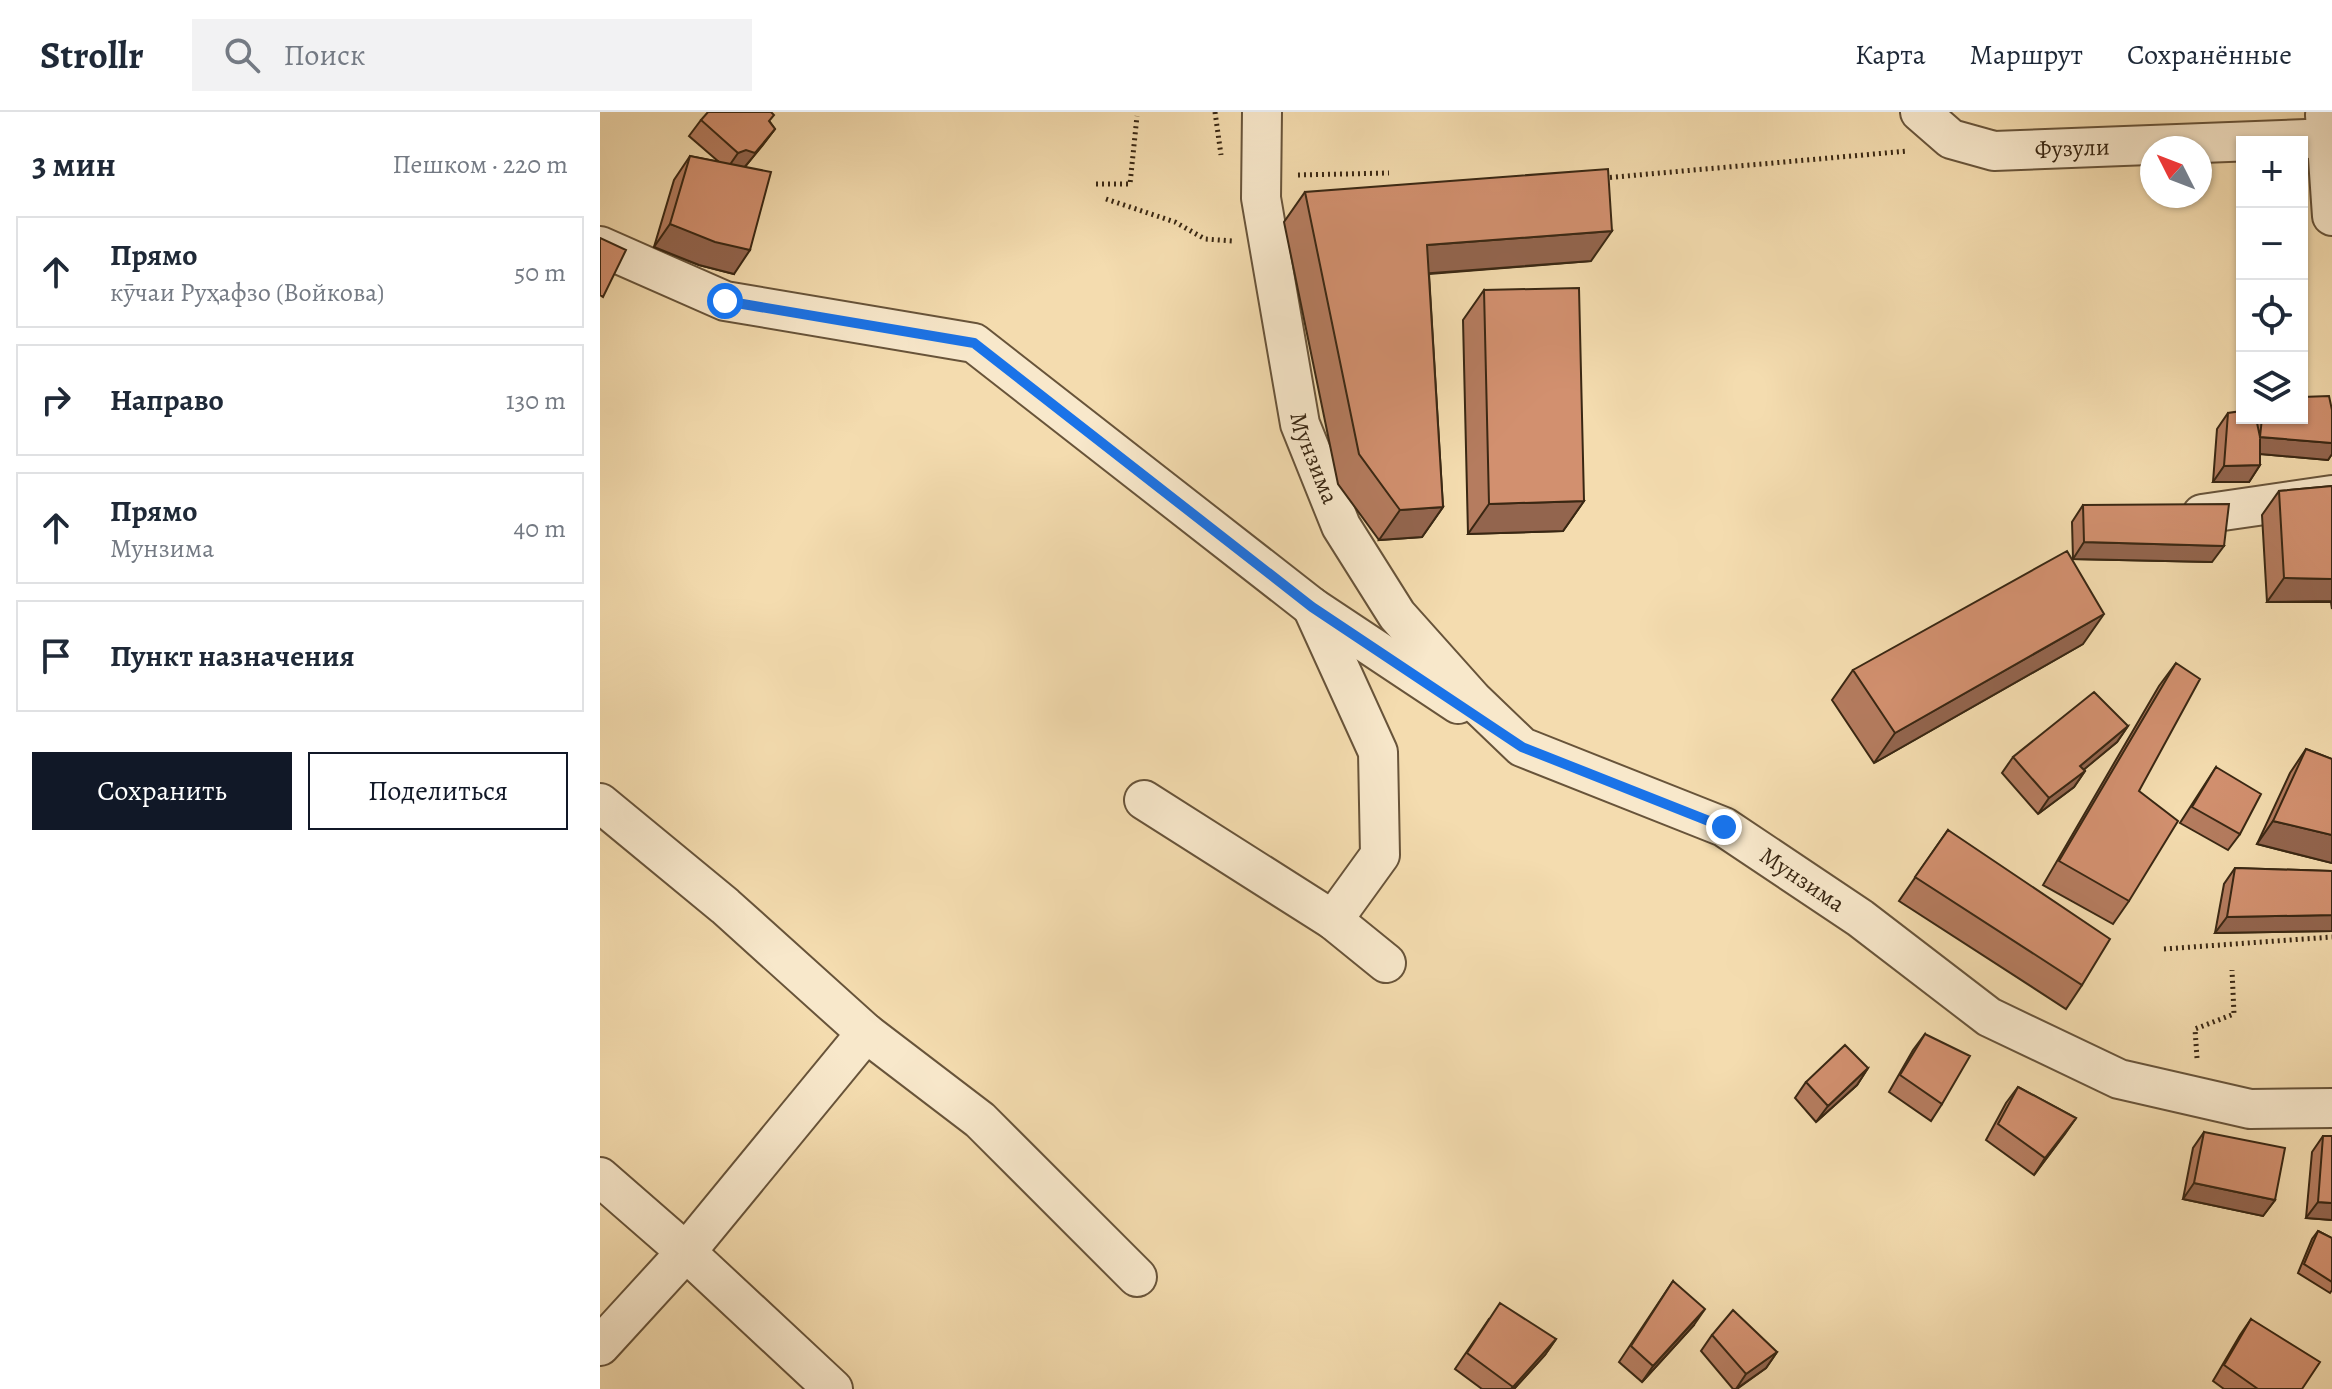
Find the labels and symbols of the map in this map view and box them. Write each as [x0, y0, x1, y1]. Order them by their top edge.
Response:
street label: Фузули [2034, 131, 2110, 165]
north arrow [2140, 136, 2212, 208]
route start [707, 283, 743, 319]
street label: Мунзима [1282, 410, 1346, 509]
route end [1706, 809, 1742, 845]
street label: Мунзима [1754, 839, 1851, 920]

